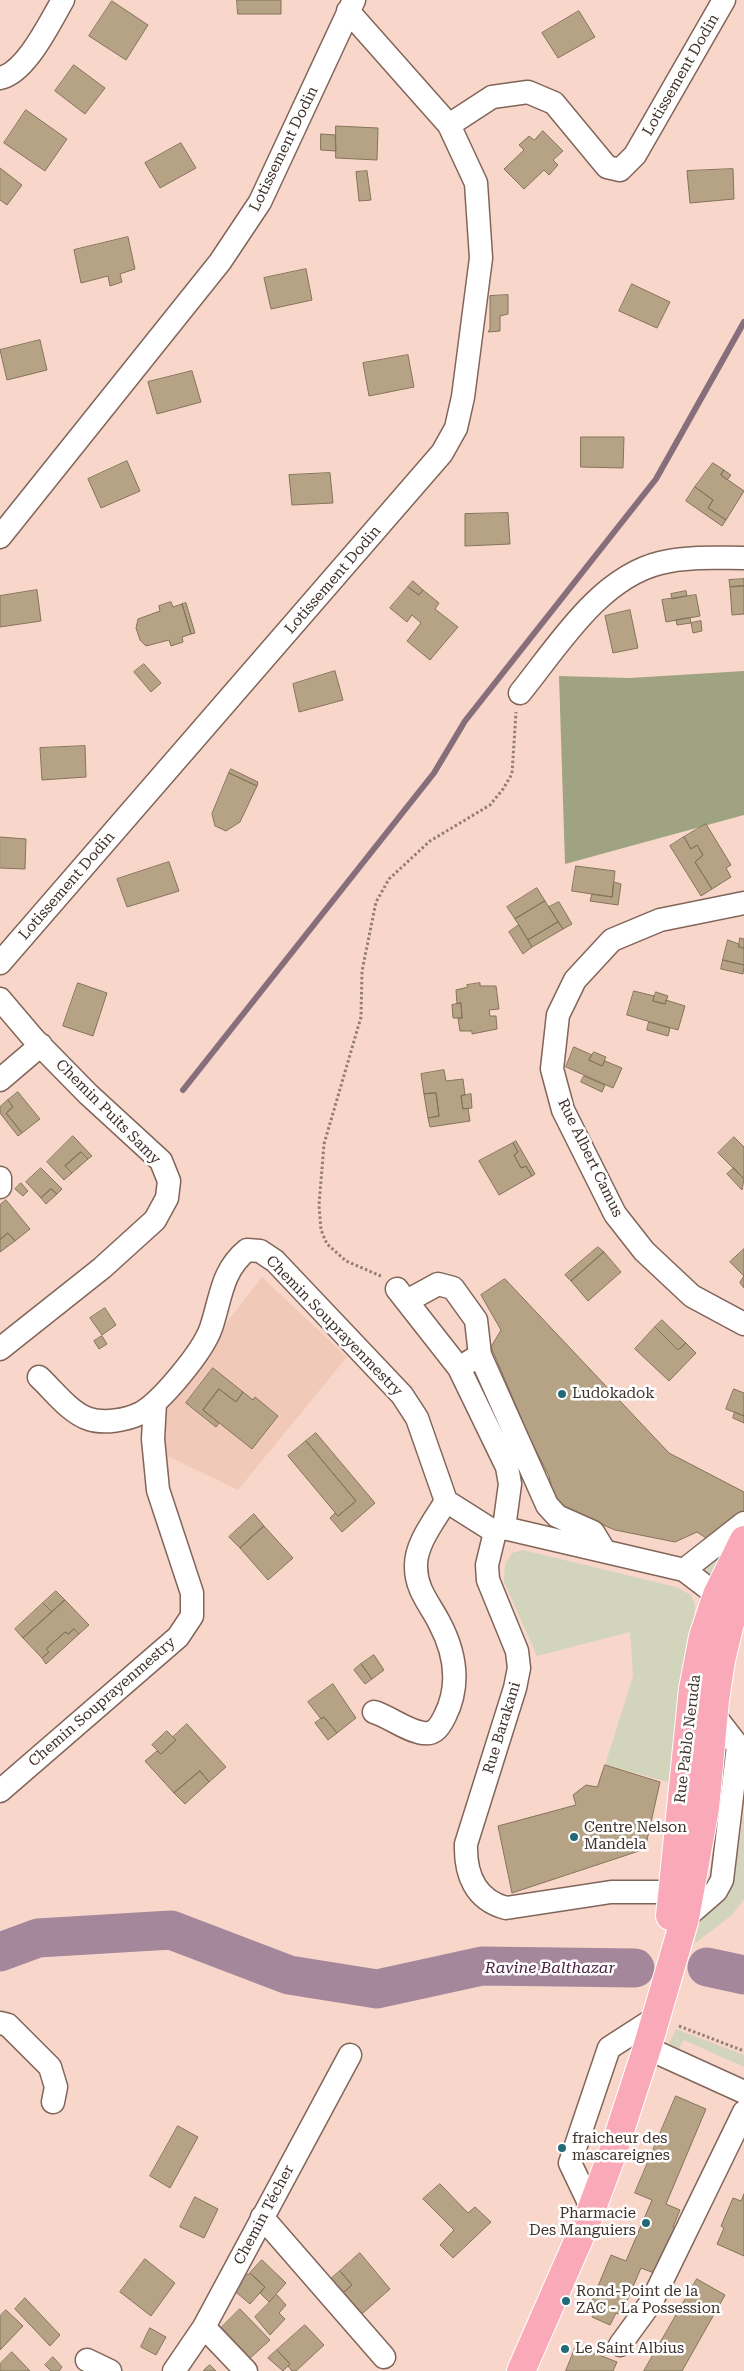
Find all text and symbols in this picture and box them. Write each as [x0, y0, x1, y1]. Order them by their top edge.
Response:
street label: Lotissement Dodin [639, 11, 723, 139]
street label: Lotissement Dodin [246, 83, 322, 215]
street label: Lotissement Dodin [281, 522, 385, 638]
street label: Lotissement Dodin [15, 828, 119, 944]
street label: Chemin Puits Samy [52, 1056, 164, 1168]
street label: Rue Albert Camus [554, 1096, 626, 1220]
street label: Chemin Souprayenmestry [262, 1252, 406, 1400]
place label: Ludokadok [572, 1385, 655, 1403]
marker: Ludokadok [556, 1388, 568, 1400]
street label: Chemin Souprayenmestry [25, 1633, 179, 1771]
street label: Rue Pablo Neruda [671, 1674, 705, 1804]
street label: Rue Barakani [479, 1680, 525, 1776]
place label: Centre Nelson Mandela [584, 1819, 687, 1854]
marker: Centre Nelson Mandela [568, 1831, 580, 1843]
water label: Ravine Balthazar [485, 1958, 615, 1978]
place label: fraicheur des mascareignes [572, 2130, 670, 2165]
marker: fraicheur des mascareignes [556, 2142, 568, 2154]
street label: Chemin Técher [230, 2162, 298, 2268]
place label: Pharmacie Des Manguiers [529, 2205, 636, 2240]
marker: Pharmacie Des Manguiers [640, 2217, 652, 2229]
place label: Rond-Point de la ZAC - La Possession [576, 2283, 721, 2318]
marker: Rond-Point de la ZAC - La Possession [560, 2295, 572, 2307]
place label: Le Saint Albius [575, 2340, 684, 2358]
marker: Le Saint Albius [559, 2343, 571, 2355]

